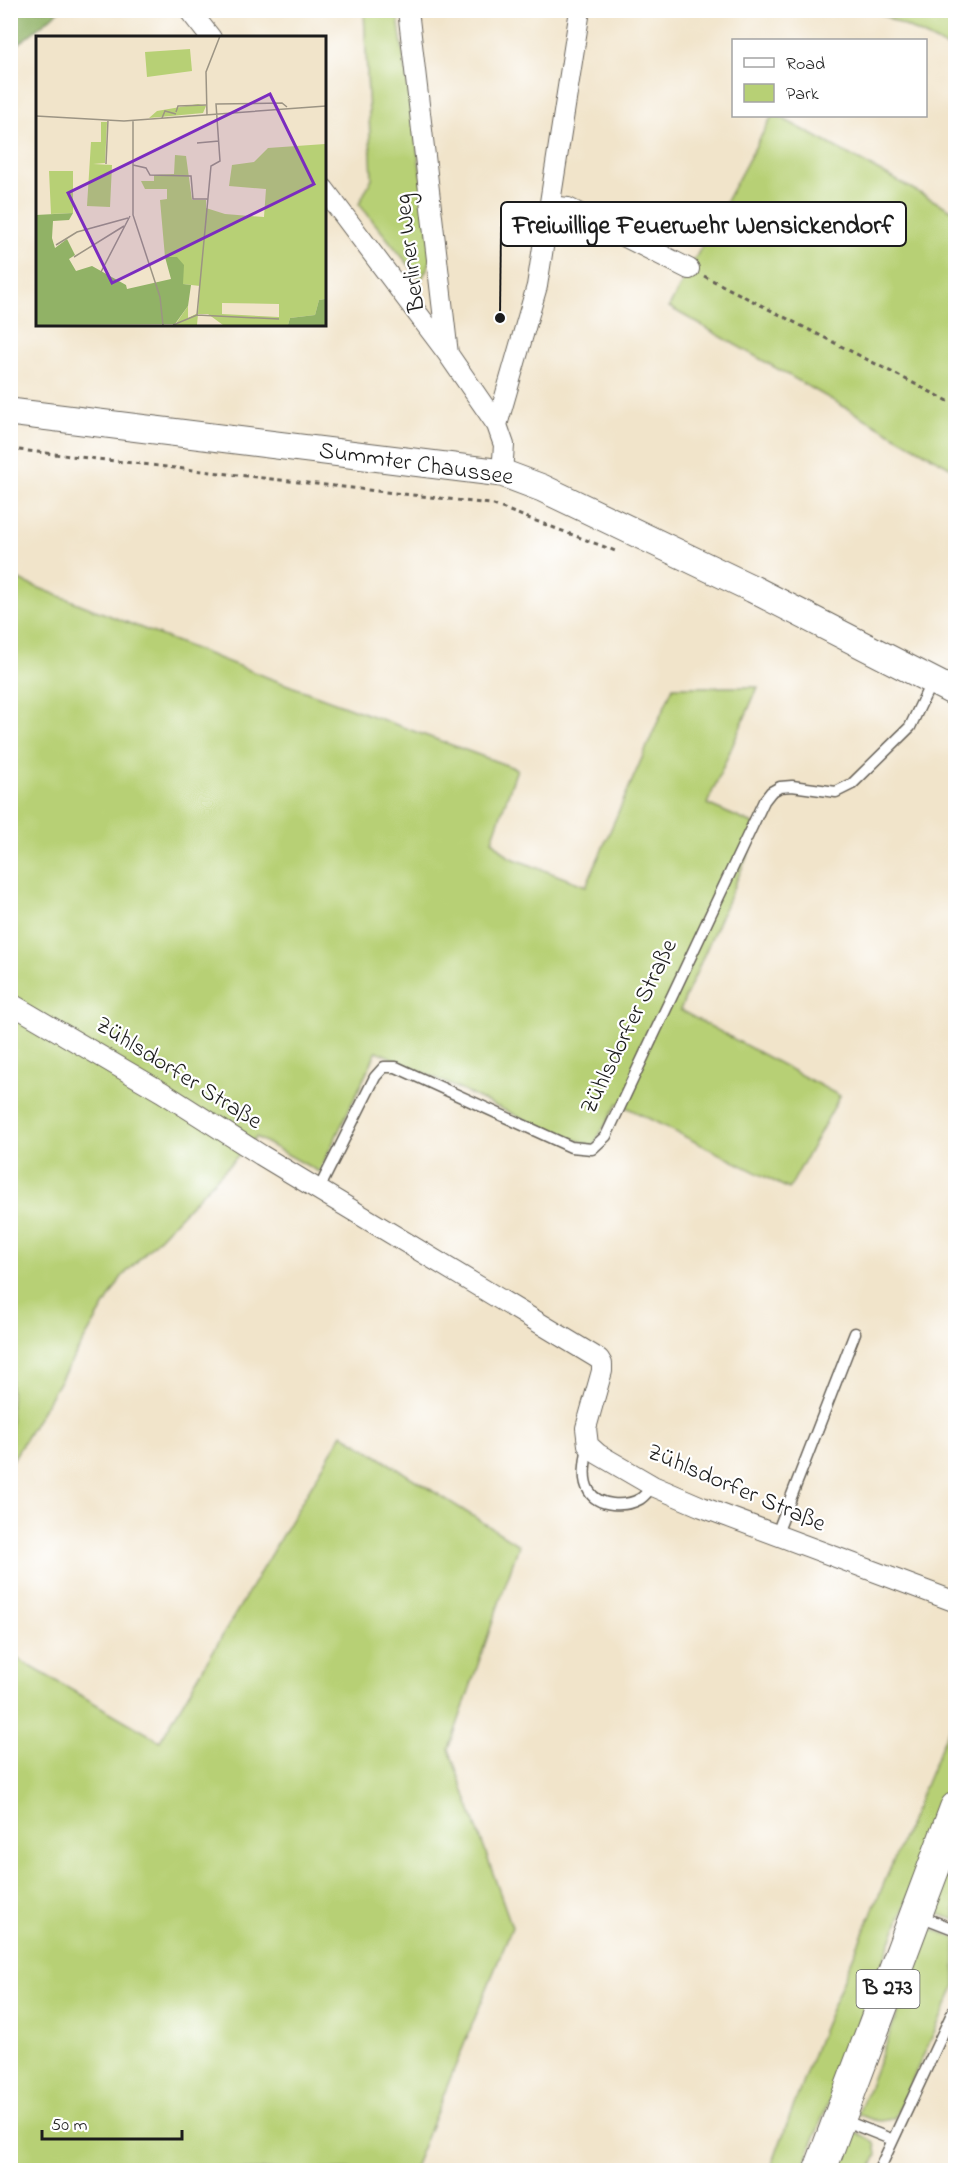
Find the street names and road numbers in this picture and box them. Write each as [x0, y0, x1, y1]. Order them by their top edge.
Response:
street label: Berliner Weg [386, 192, 436, 315]
street label: Summter Chaussee [317, 434, 516, 496]
street label: Zühlsdorfer Straße [572, 933, 688, 1120]
street label: Zühlsdorfer Straße [88, 1009, 268, 1140]
street label: Zühlsdorfer Straße [641, 1436, 831, 1542]
road number: B 273 [856, 1970, 920, 2008]

